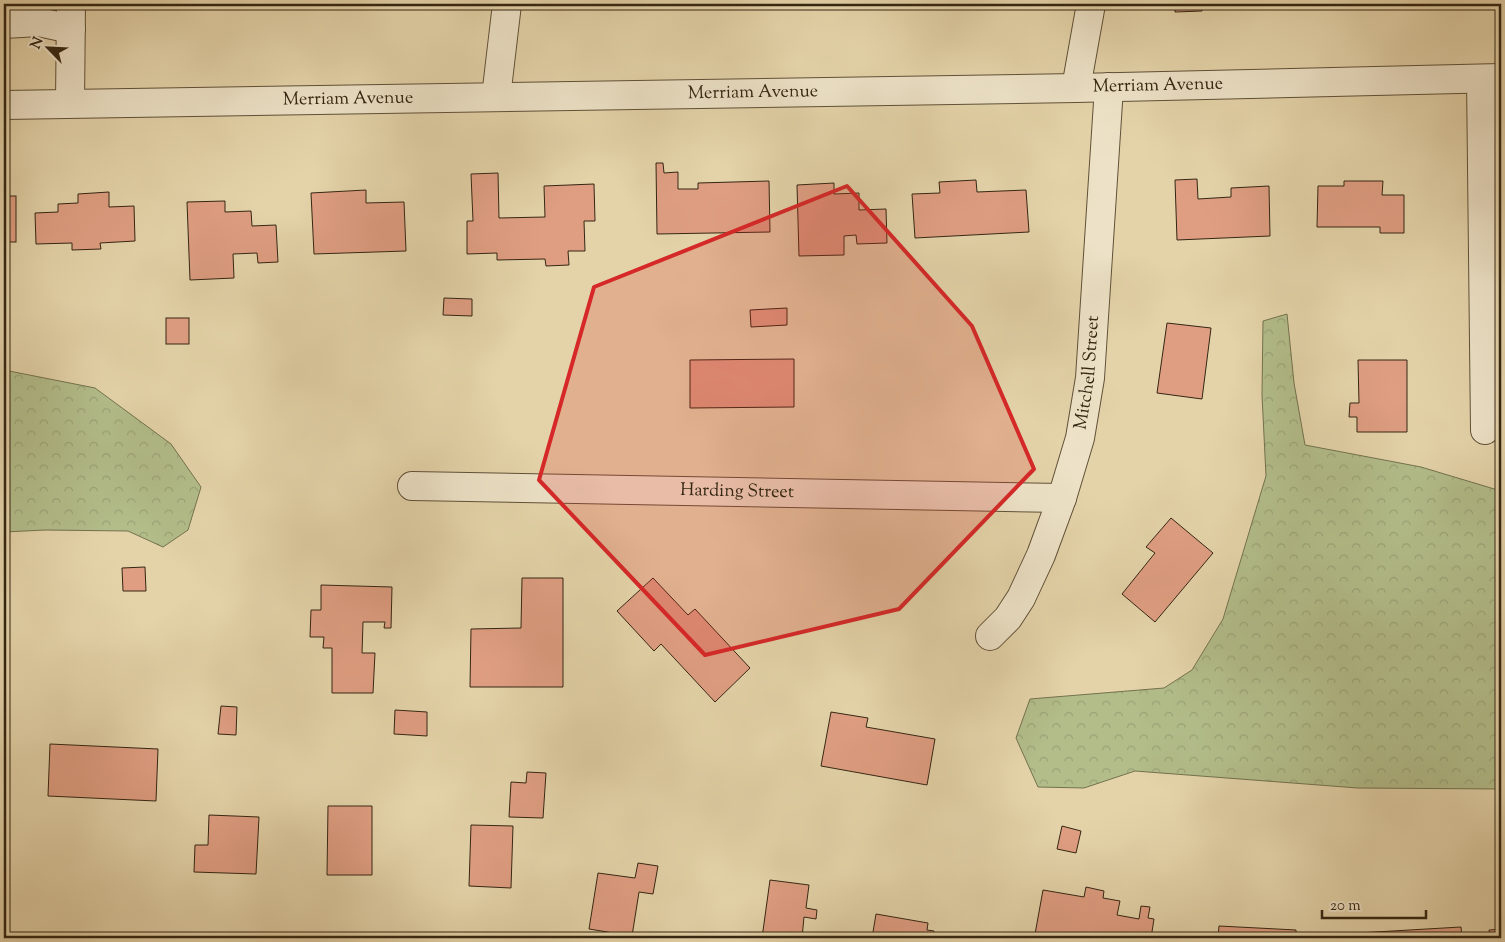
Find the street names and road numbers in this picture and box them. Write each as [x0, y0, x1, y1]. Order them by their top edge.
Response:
street label: Merriam Avenue [1092, 72, 1223, 101]
street label: Merriam Avenue [687, 79, 818, 107]
street label: Merriam Avenue [282, 86, 413, 114]
street label: Mitchell Street [1069, 315, 1107, 432]
street label: Harding Street [680, 478, 794, 506]

